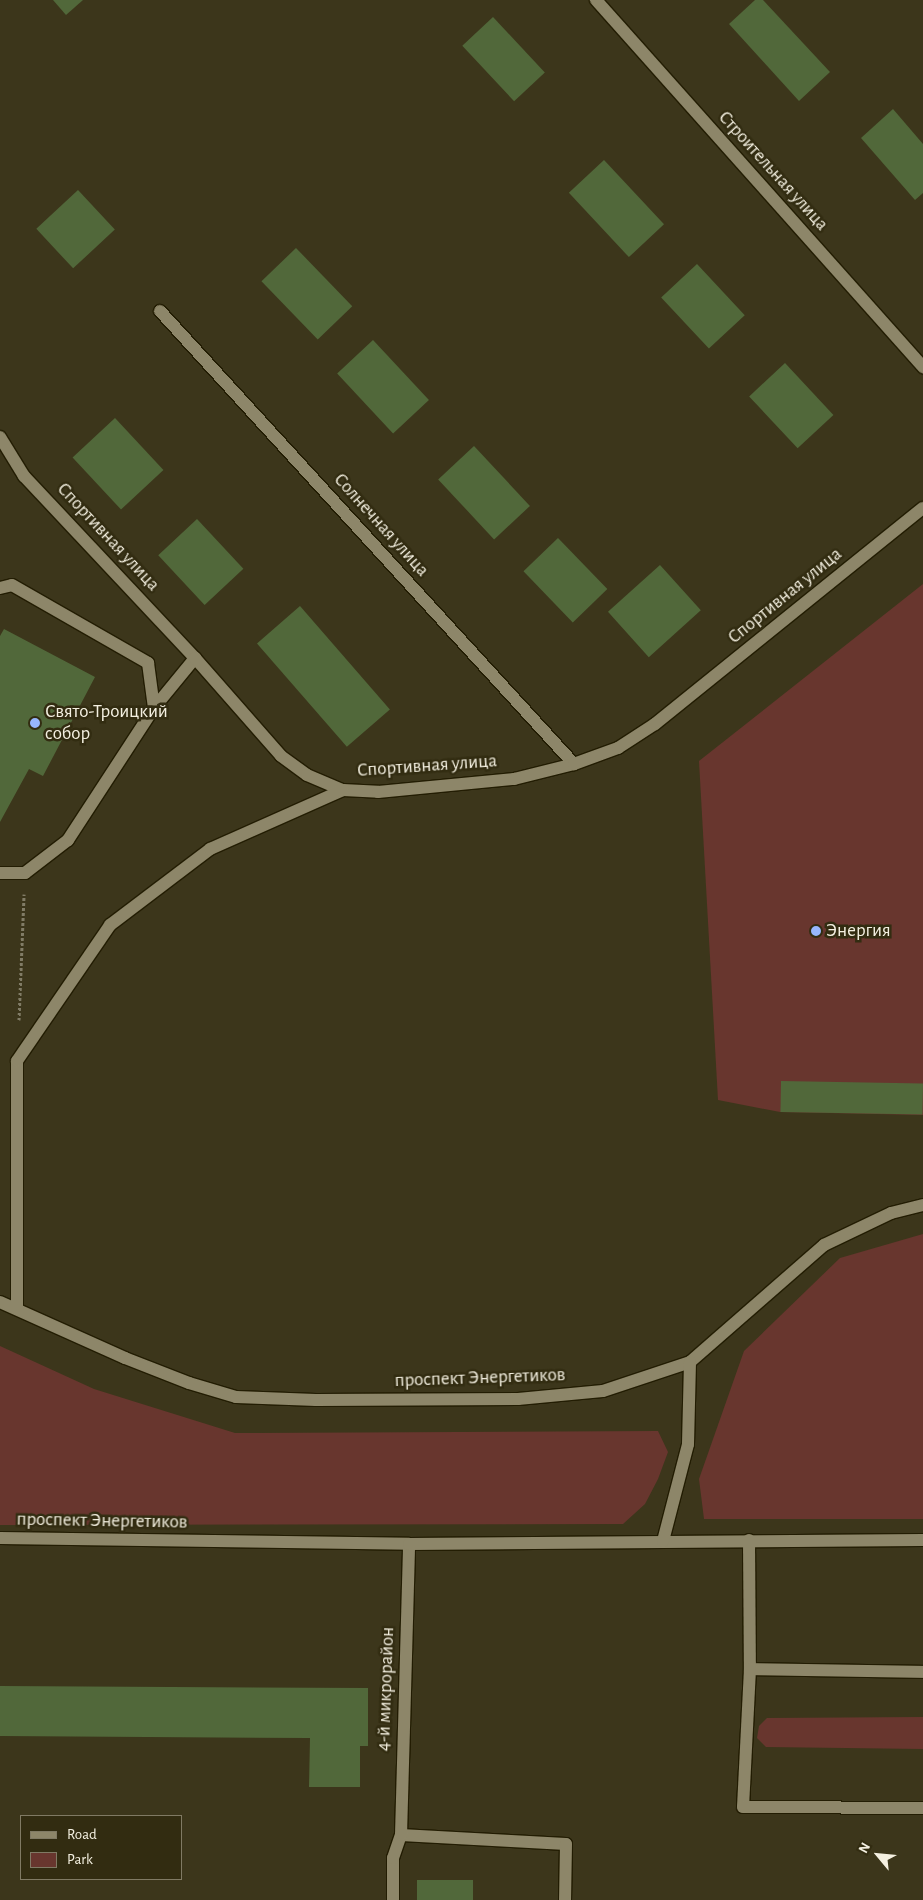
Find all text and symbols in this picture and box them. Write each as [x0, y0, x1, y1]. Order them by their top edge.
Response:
street label: Строительная улица [713, 106, 833, 236]
street label: Солнечная улица [329, 469, 433, 581]
street label: Спортивная улица [52, 478, 164, 596]
street label: Спортивная улица [723, 543, 847, 649]
place label: Свято-Троицкий собор [45, 701, 168, 745]
marker: Свято-Троицкий собор [29, 717, 41, 729]
street label: Спортивная улица [356, 750, 498, 782]
place label: Энергия [826, 920, 891, 942]
marker: Энергия [810, 925, 822, 937]
street label: проспект Энергетиков [394, 1364, 566, 1392]
street label: проспект Энергетиков [16, 1508, 188, 1534]
street label: 4-й микрорайон [372, 1626, 400, 1752]
legend [20, 1815, 182, 1880]
text: Road [67, 1827, 97, 1842]
north arrow [853, 1830, 903, 1880]
text: N [856, 1840, 873, 1856]
text: Park [67, 1852, 93, 1867]

